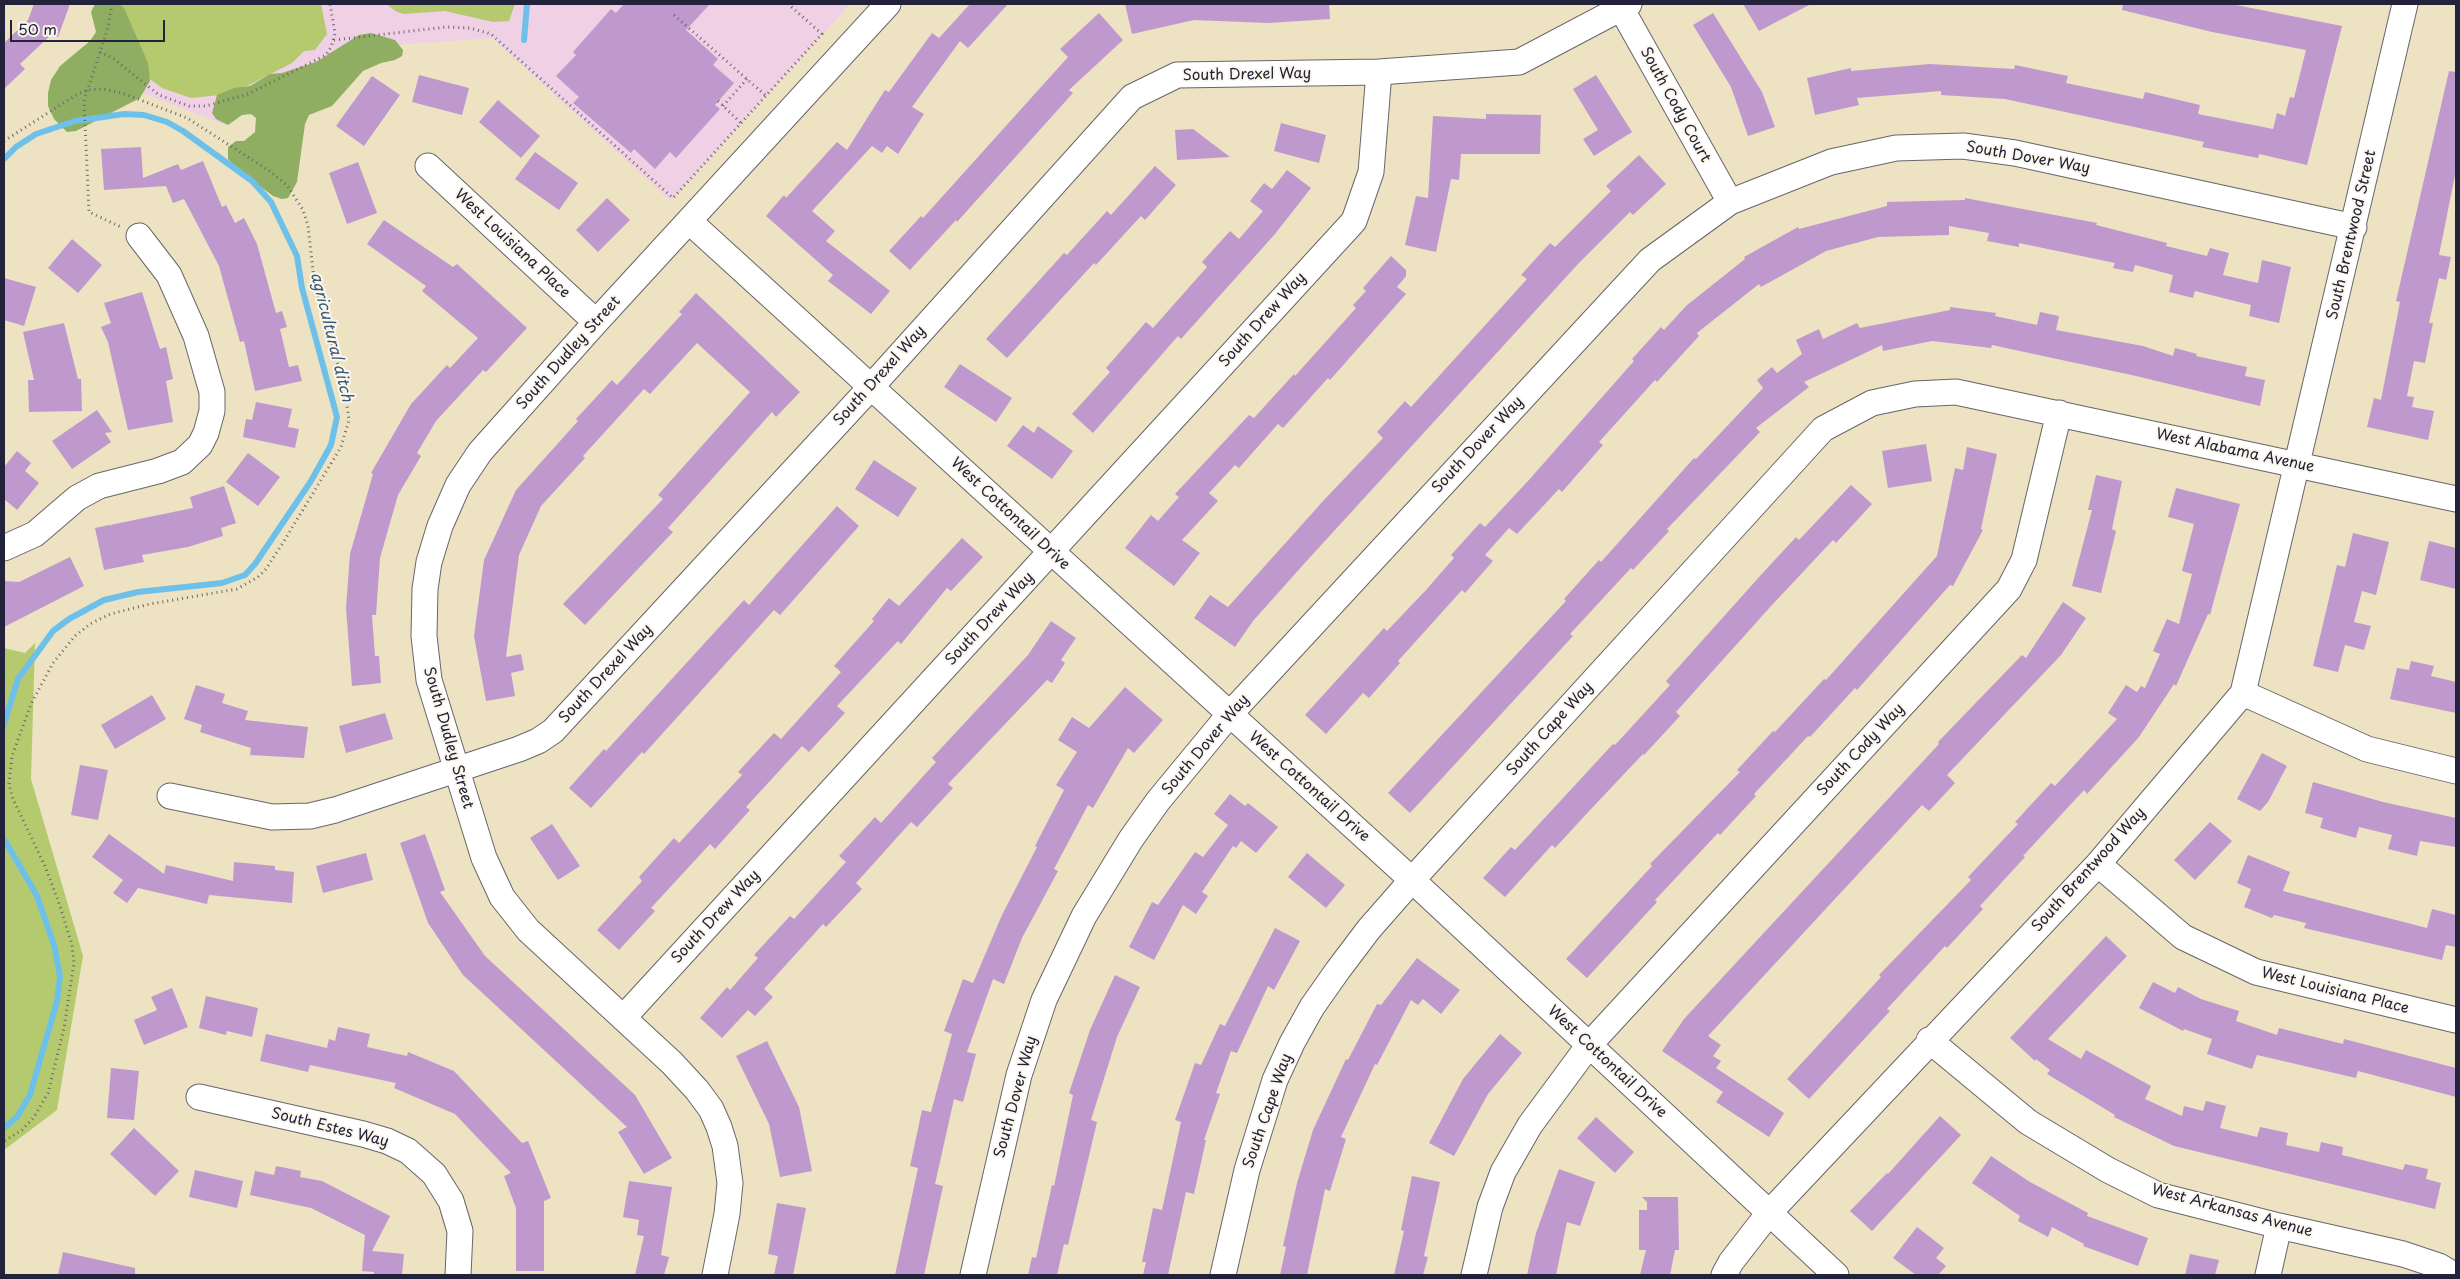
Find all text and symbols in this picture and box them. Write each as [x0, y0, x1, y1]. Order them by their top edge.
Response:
scale bar [12, 10, 168, 42]
text: 50 m [18, 17, 57, 40]
street label: South Cody Court [1636, 44, 1714, 166]
street label: South Drexel Way [1183, 65, 1311, 85]
street label: South Dover Way [1965, 138, 2091, 178]
street label: South Brentwood Street [2324, 148, 2380, 322]
street label: West Louisiana Place [450, 186, 574, 302]
street label: South Drew Way [1216, 269, 1310, 371]
water label: agricultural ditch [306, 270, 356, 404]
street label: South Dudley Street [513, 293, 625, 413]
street label: South Drexel Way [830, 322, 930, 430]
street label: South Dover Way [1429, 393, 1527, 497]
street label: West Alabama Avenue [2154, 425, 2316, 477]
street label: West Cottontail Drive [947, 454, 1073, 574]
street label: South Drew Way [942, 569, 1038, 669]
street label: South Drexel Way [556, 621, 656, 727]
street label: South Dudley Street [419, 665, 477, 811]
street label: South Cape Way [1503, 678, 1597, 780]
street label: South Dover Way [1159, 691, 1253, 799]
street label: South Cody Way [1814, 700, 1908, 800]
street label: West Cottontail Drive [1245, 728, 1373, 846]
street label: South Brentwood Way [2028, 804, 2150, 936]
street label: South Drew Way [668, 867, 764, 967]
street label: West Louisiana Place [2259, 964, 2411, 1018]
street label: West Cottontail Drive [1544, 1002, 1670, 1122]
street label: South Dover Way [991, 1034, 1041, 1160]
street label: South Cape Way [1240, 1051, 1296, 1171]
street label: South Estes Way [269, 1105, 391, 1151]
street label: West Arkansas Avenue [2149, 1181, 2315, 1241]

